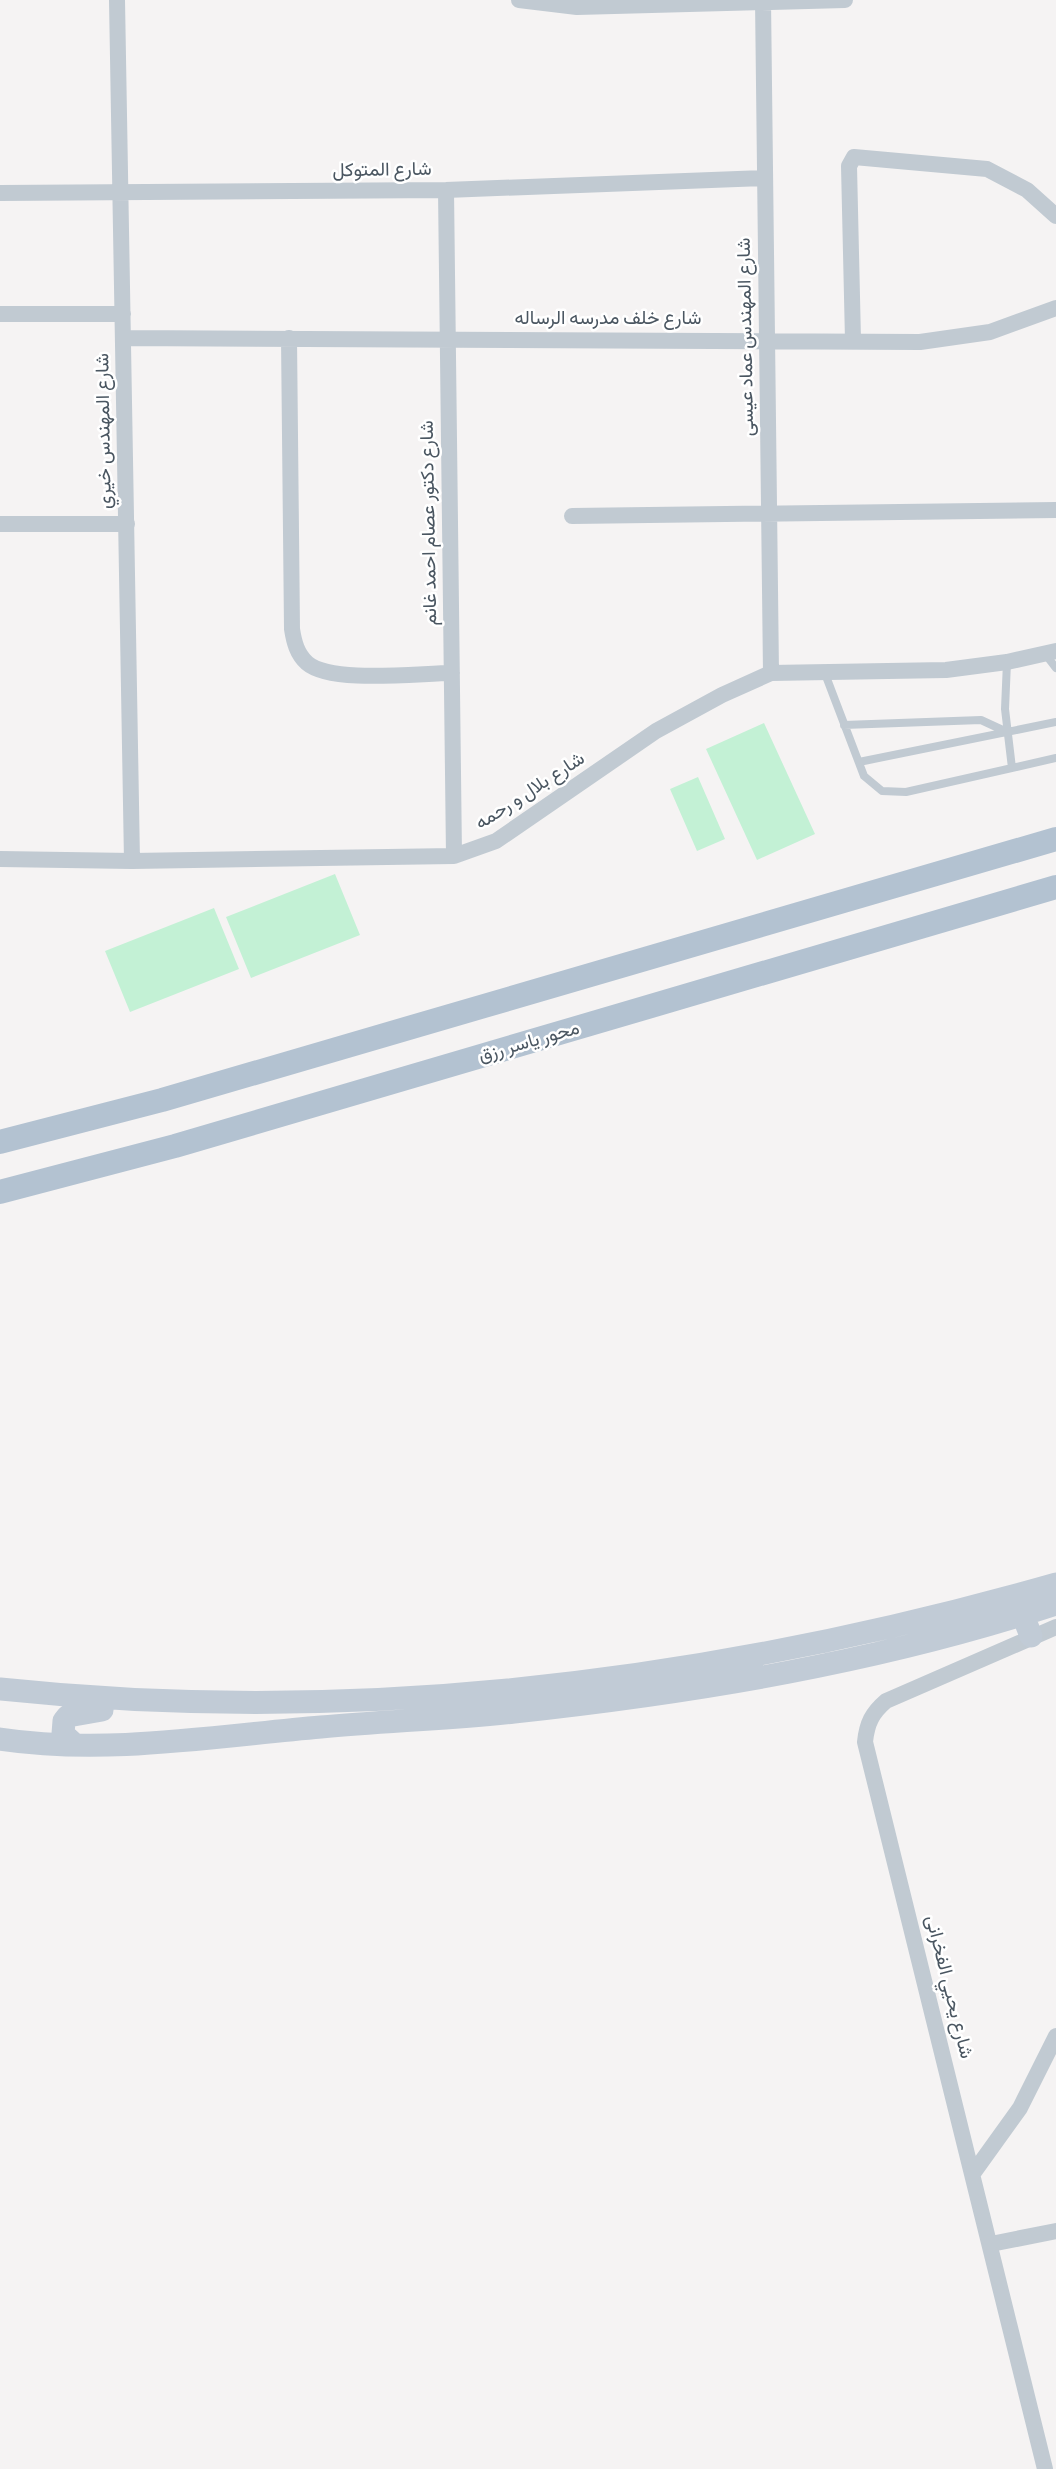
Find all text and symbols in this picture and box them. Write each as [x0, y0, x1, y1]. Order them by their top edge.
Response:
street label: شارع المتوكل [332, 156, 432, 184]
street label: شارع المهندس عماد عيسى [731, 237, 761, 437]
street label: شارع خلف مدرسه الرساله [514, 305, 702, 332]
street label: شارع المهندس خيري [89, 353, 120, 509]
street label: شارع دكتور عصام احمد غانم [414, 420, 444, 626]
street label: شارع بلال و رحمه [470, 745, 590, 837]
street label: محور ياسر رزق [475, 1015, 583, 1069]
street label: شارع يحيي الفخرانى [917, 1912, 980, 2062]

